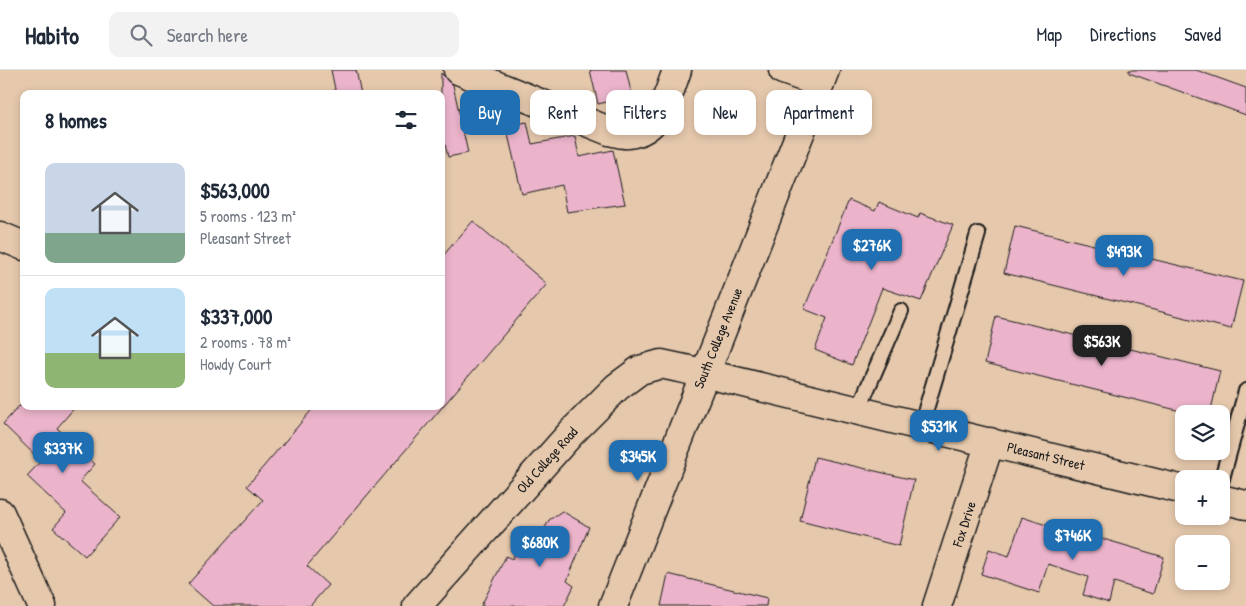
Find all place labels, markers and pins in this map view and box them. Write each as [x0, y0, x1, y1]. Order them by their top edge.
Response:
pin: $276K [837, 228, 907, 271]
pin: $493K [1089, 234, 1159, 277]
pin: $563K [1067, 324, 1137, 367]
pin: $531K [904, 410, 974, 452]
pin: $337K [28, 432, 98, 474]
pin: $345K [603, 440, 673, 482]
pin: $746K [1038, 518, 1108, 561]
pin: $680K [505, 526, 575, 568]

